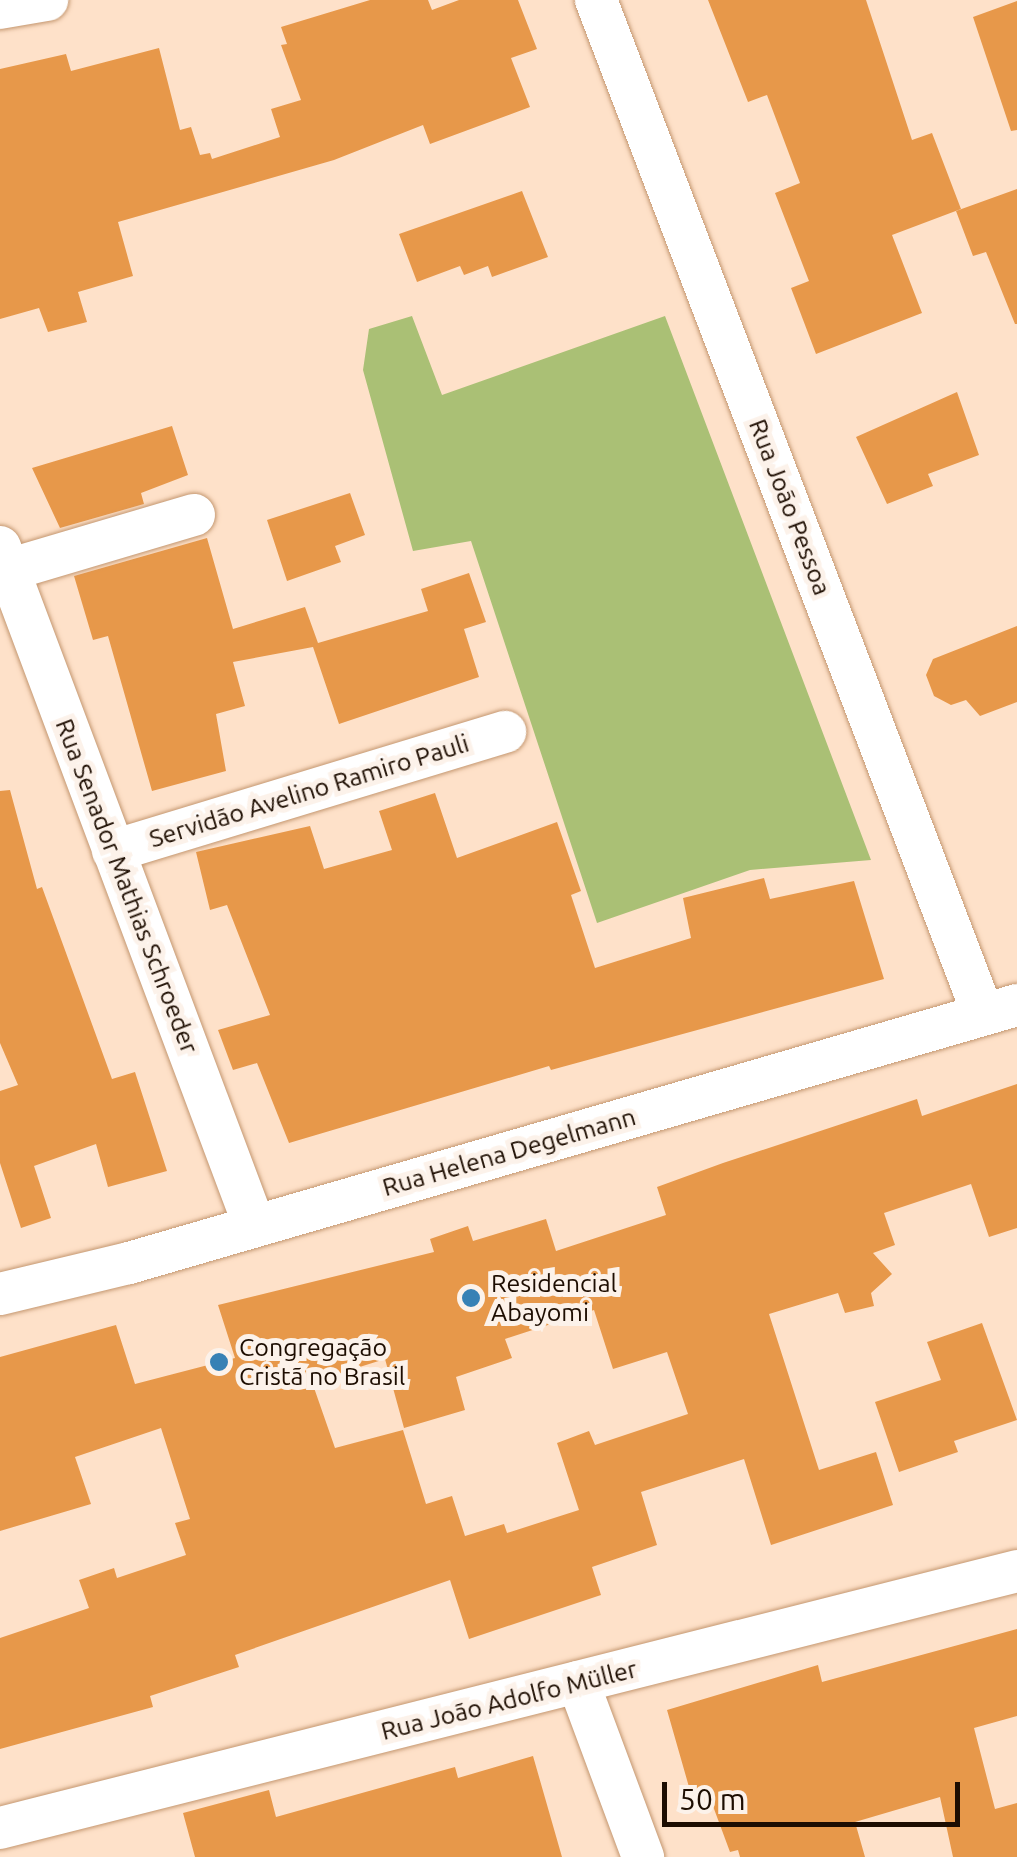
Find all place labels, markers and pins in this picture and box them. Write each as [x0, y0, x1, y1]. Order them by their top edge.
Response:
place label: Residencial Abayomi [491, 1269, 617, 1328]
marker: Residencial Abayomi [460, 1287, 482, 1309]
place label: Congregação Cristã no Brasil [239, 1333, 405, 1392]
marker: Congregação Cristã no Brasil [208, 1351, 230, 1373]

